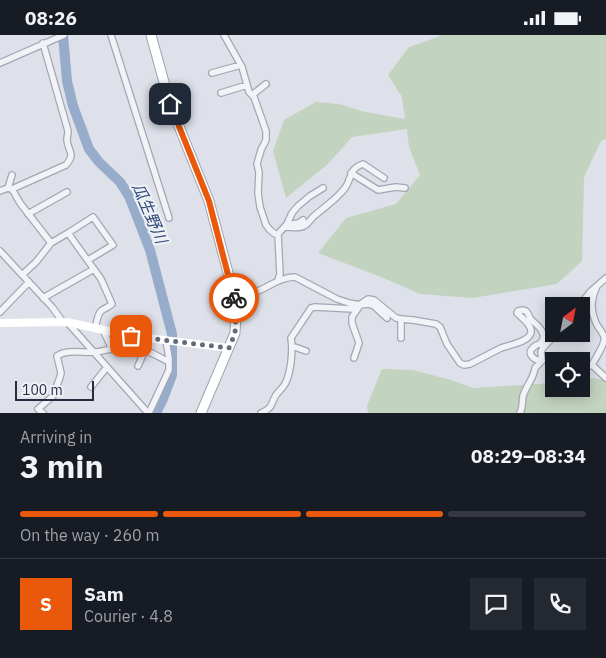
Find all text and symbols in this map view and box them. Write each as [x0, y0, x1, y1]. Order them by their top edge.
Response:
text: 08:26 [25, 6, 77, 30]
pin [149, 83, 191, 125]
icon: home [156, 90, 184, 118]
water label: 瓜生野川 [128, 180, 172, 248]
courier [209, 273, 259, 323]
icon: bike [220, 284, 248, 312]
north arrow [545, 297, 590, 343]
map controls [545, 297, 590, 397]
pin [110, 315, 152, 357]
icon: bag [117, 322, 145, 350]
button: locate [545, 352, 590, 397]
scale bar [15, 378, 94, 401]
text: 100 m [22, 381, 63, 399]
text: Arriving in [20, 427, 92, 447]
text: 08:29–08:34 [471, 444, 586, 468]
text: 3 min [20, 445, 104, 487]
text: On the way · 260 m [20, 525, 159, 545]
button: chat [470, 578, 522, 630]
button: phone [534, 578, 586, 630]
text: Sam [84, 582, 124, 606]
text: S [40, 592, 52, 616]
text: Courier · 4.8 [84, 606, 173, 626]

